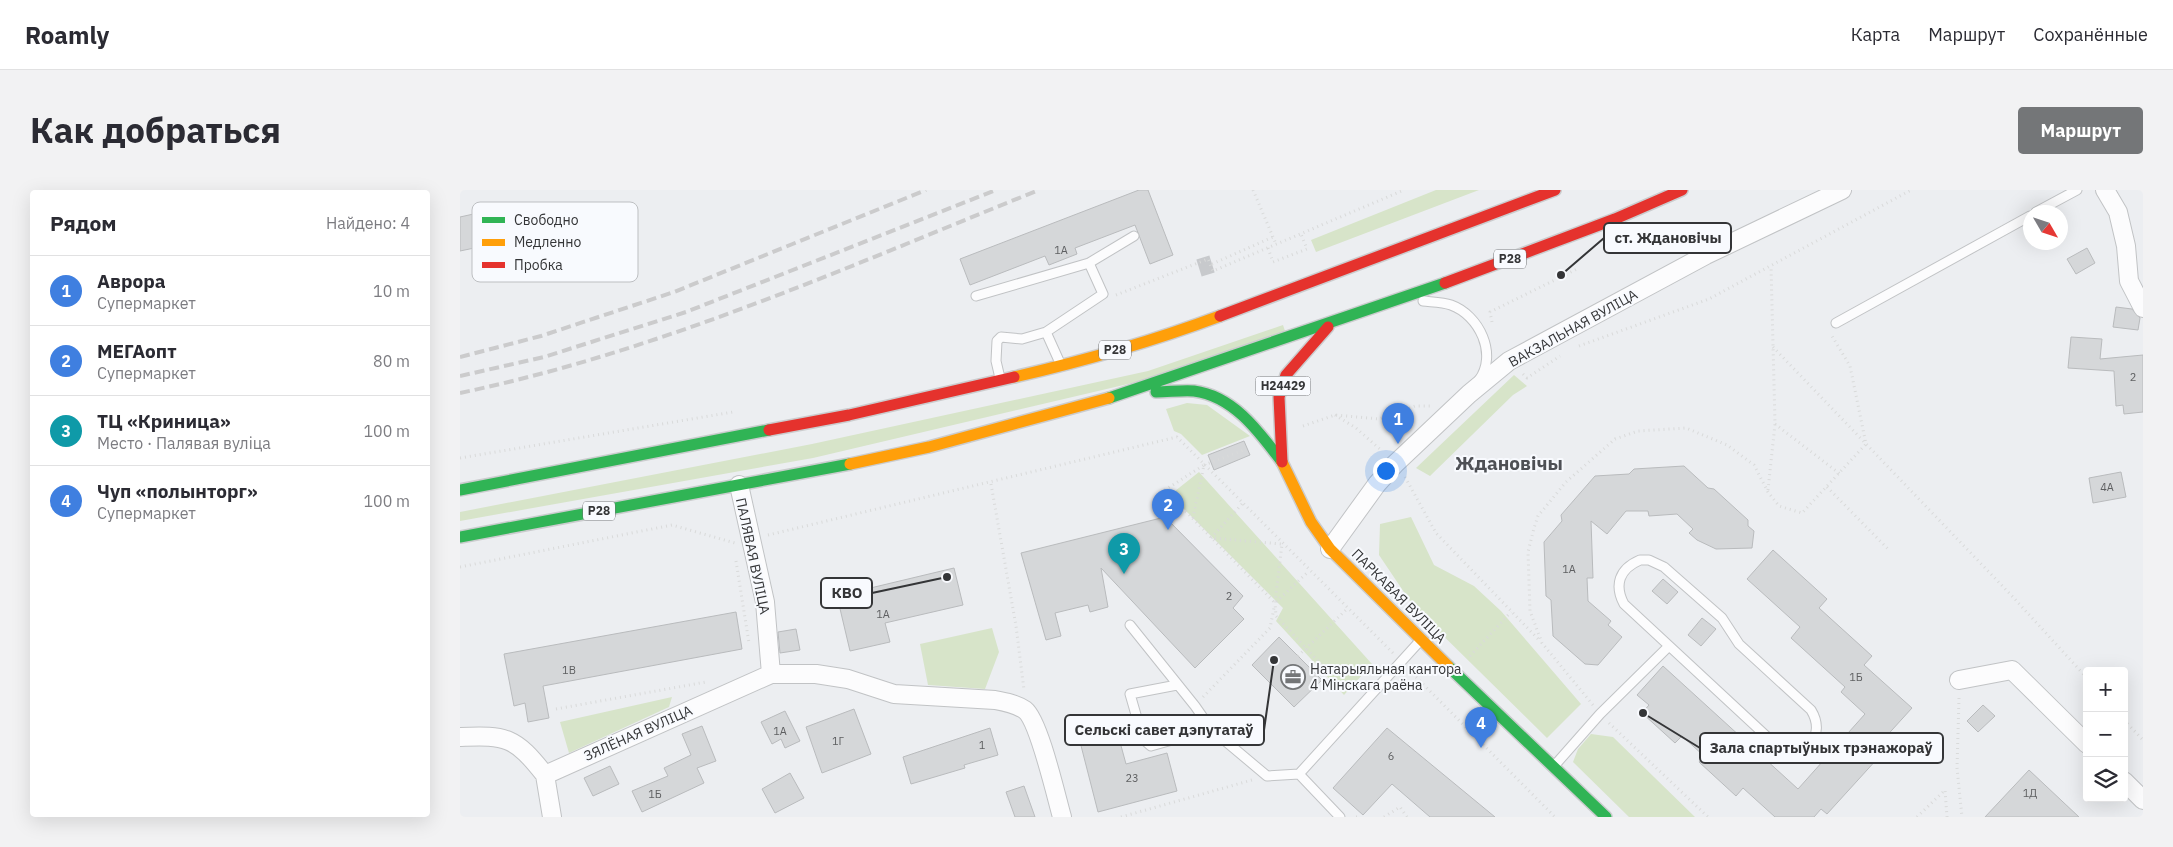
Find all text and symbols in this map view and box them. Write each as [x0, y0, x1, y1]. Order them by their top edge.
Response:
text: Roamly [25, 19, 109, 51]
text: Карта [1851, 23, 1900, 46]
text: Маршрут [1928, 23, 2005, 46]
text: Сохранённые [2033, 23, 2148, 46]
text: Как добраться [30, 107, 281, 153]
button: Маршрут [2018, 107, 2143, 154]
legend [472, 202, 638, 282]
north arrow [2023, 205, 2068, 250]
text: Рядом [50, 209, 117, 237]
text: Свободно [514, 211, 579, 229]
text: Найдено: 4 [326, 213, 410, 233]
callout: ст. Ждановічы [1604, 223, 1731, 253]
text: ст. Ждановічы [1614, 228, 1722, 247]
text: Медленно [514, 233, 582, 251]
house number: 1А [1054, 243, 1068, 257]
road number: Р28 [1494, 250, 1526, 268]
text: Пробка [514, 256, 563, 274]
text: Аврора [97, 269, 166, 293]
text: 1 [61, 281, 71, 301]
text: 10 m [373, 281, 410, 301]
street label: ВАКЗАЛЬНАЯ ВУЛІЦА [1505, 285, 1641, 371]
text: Супермаркет [97, 293, 196, 313]
text: МЕГАопт [97, 339, 176, 363]
road number: Р28 [1099, 340, 1131, 360]
text: 2 [61, 351, 71, 371]
text: 80 m [373, 351, 410, 371]
text: Супермаркет [97, 363, 196, 383]
house number: 2 [2130, 370, 2136, 384]
road number: Н24429 [1256, 377, 1310, 396]
pin: 1 [1382, 403, 1414, 444]
text: ТЦ «Криница» [97, 409, 231, 433]
text: 3 [61, 421, 71, 441]
text: 100 m [363, 421, 410, 441]
text: Место · Палявая вуліца [97, 433, 271, 453]
district label: Ждановічы [1455, 451, 1563, 475]
your location [1373, 458, 1399, 484]
text: Чуп «полынторг» [97, 479, 258, 503]
house number: 4А [2100, 480, 2114, 494]
pin: 2 [1152, 489, 1184, 530]
text: 4 [61, 491, 71, 511]
text: 100 m [363, 491, 410, 511]
street label: ПАЛЯВАЯ ВУЛІЦА [732, 496, 774, 616]
road number: Р28 [583, 502, 615, 521]
text: Супермаркет [97, 503, 196, 523]
pin: 3 [1108, 533, 1140, 574]
street label: ПАРКАВАЯ ВУЛІЦА [1348, 545, 1450, 647]
house number: 1А [1562, 562, 1576, 576]
callout: КВО [821, 578, 872, 608]
text: КВО [832, 583, 862, 602]
house number: 2 [1226, 589, 1232, 603]
house number: 1А [876, 607, 890, 621]
place label: Натарыяльная кантора 4 Мінскага раёна [1310, 660, 1462, 694]
house number: 1В [562, 663, 576, 677]
office icon: Натарыяльная кантора 4 Мінскага раёна [1280, 664, 1306, 690]
map controls [2083, 667, 2128, 802]
button: + [2083, 667, 2128, 712]
house number: 1Б [1849, 670, 1863, 684]
street label: ЗЯЛЁНАЯ ВУЛІЦА [581, 701, 695, 765]
pin: 4 [1465, 707, 1497, 748]
button: − [2083, 712, 2128, 757]
callout: Сельскі савет дэпутатаў [1065, 715, 1264, 745]
text: Сельскі савет дэпутатаў [1075, 720, 1253, 739]
house number: 1А [773, 724, 787, 738]
callout: Зала спартыўных трэнажораў [1700, 733, 1943, 763]
house number: 1Г [832, 734, 845, 748]
house number: 1 [979, 738, 986, 752]
text: Зала спартыўных трэнажораў [1709, 738, 1933, 757]
house number: 6 [1388, 749, 1394, 763]
button: layers [2083, 757, 2128, 802]
house number: 23 [1125, 771, 1139, 785]
house number: 1Д [2023, 786, 2037, 800]
house number: 1Б [648, 787, 662, 801]

